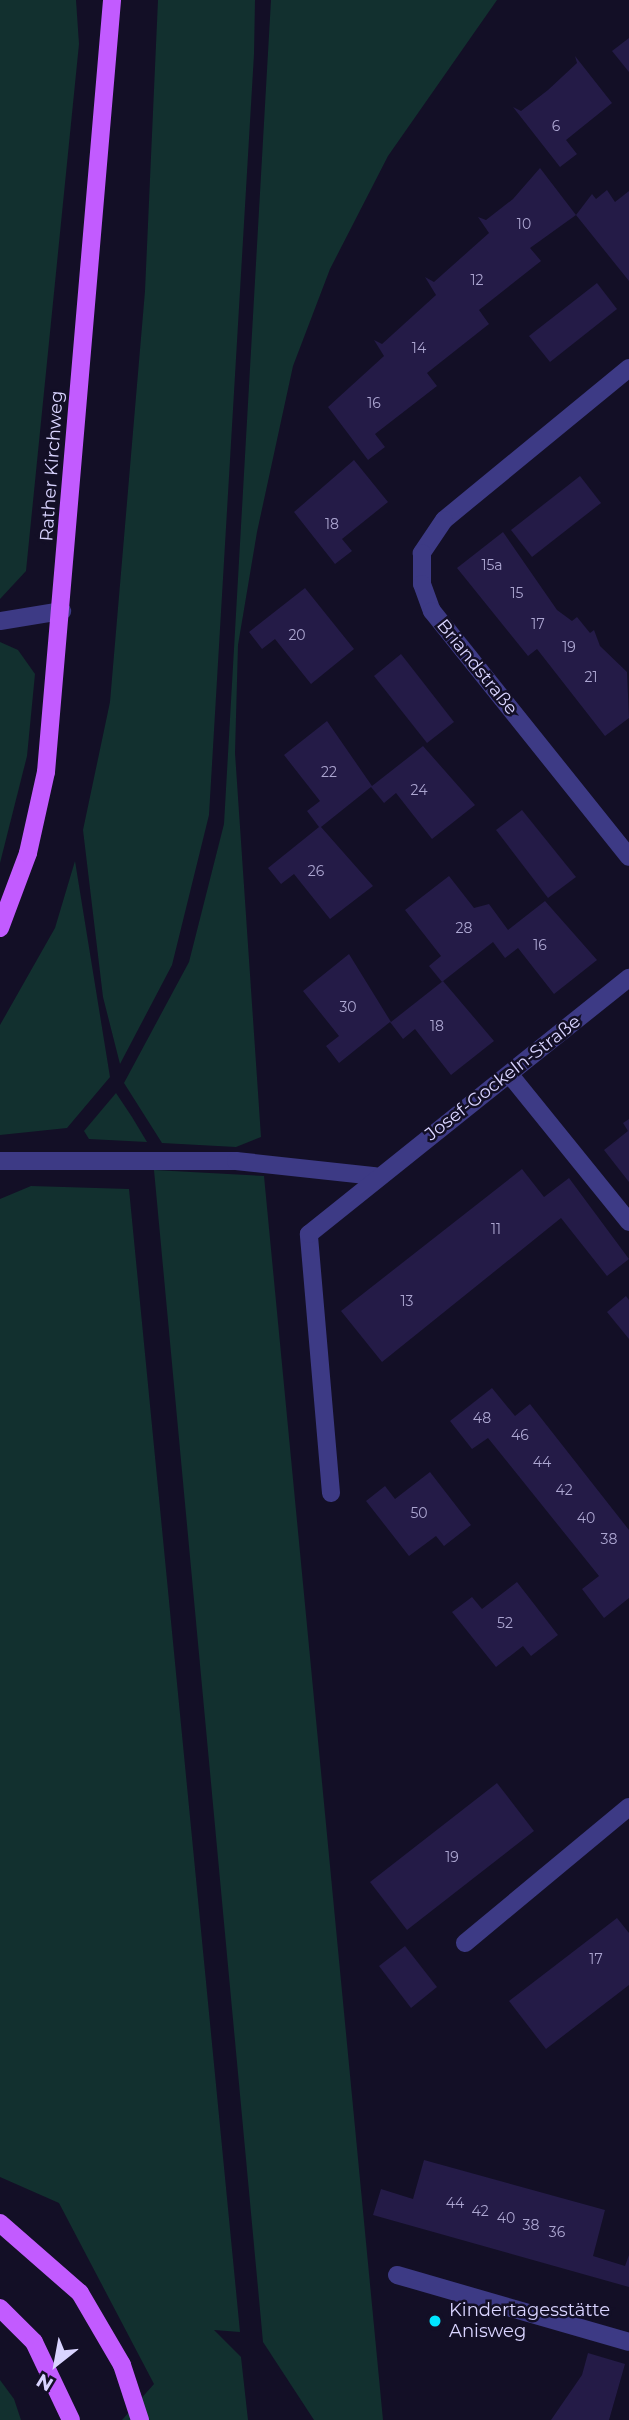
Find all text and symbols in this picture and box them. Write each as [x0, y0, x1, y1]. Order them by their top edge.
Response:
house number: 6 [552, 118, 560, 134]
house number: 10 [517, 216, 531, 232]
house number: 12 [470, 272, 484, 288]
house number: 14 [412, 340, 426, 356]
street label: Rather Kirchweg [36, 390, 68, 542]
house number: 16 [367, 395, 381, 411]
house number: 18 [325, 516, 339, 532]
house number: 15a [481, 557, 503, 573]
house number: 15 [511, 585, 523, 601]
street label: Briandstraße [432, 615, 522, 719]
house number: 17 [531, 616, 545, 632]
house number: 20 [288, 627, 306, 643]
house number: 19 [562, 639, 576, 655]
house number: 21 [584, 669, 598, 685]
house number: 22 [321, 764, 337, 780]
house number: 24 [411, 782, 427, 798]
house number: 26 [308, 863, 324, 879]
house number: 28 [456, 920, 472, 936]
house number: 16 [533, 937, 547, 953]
house number: 30 [339, 999, 357, 1015]
street label: Josef-Gockeln-Straße [421, 1011, 585, 1145]
house number: 18 [430, 1018, 444, 1034]
house number: 11 [491, 1221, 501, 1237]
house number: 13 [401, 1293, 413, 1309]
house number: 48 [473, 1410, 491, 1426]
house number: 46 [511, 1427, 529, 1443]
house number: 44 [533, 1454, 551, 1470]
house number: 42 [555, 1482, 573, 1498]
house number: 50 [410, 1505, 428, 1521]
house number: 40 [577, 1510, 595, 1526]
house number: 38 [601, 1531, 617, 1547]
house number: 52 [497, 1615, 513, 1631]
house number: 19 [445, 1849, 459, 1865]
house number: 17 [589, 1951, 603, 1967]
house number: 44 [446, 2195, 464, 2211]
house number: 42 [471, 2203, 489, 2219]
house number: 40 [497, 2210, 515, 2226]
house number: 38 [523, 2217, 539, 2233]
house number: 36 [549, 2224, 565, 2240]
place label: Kindertagesstätte Anisweg [449, 2300, 610, 2342]
marker: Kindertagesstätte Anisweg [427, 2313, 443, 2329]
north arrow [21, 2329, 91, 2399]
text: N [32, 2369, 57, 2396]

